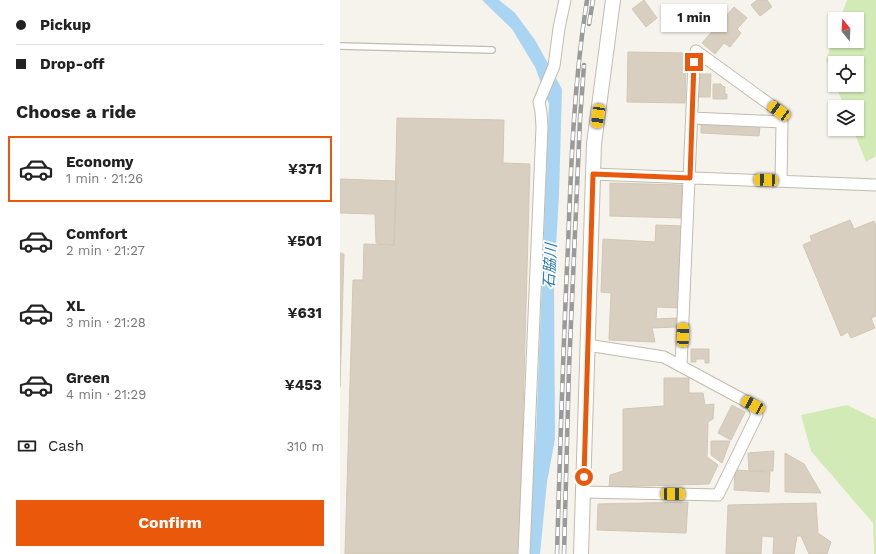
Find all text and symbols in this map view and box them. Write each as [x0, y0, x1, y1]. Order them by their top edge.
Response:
callout: 1 min [661, 4, 727, 32]
text: 1 min [677, 10, 711, 25]
north arrow [828, 12, 864, 48]
map controls [828, 12, 864, 136]
text: Pickup [40, 16, 91, 34]
route end [685, 53, 703, 71]
text: Drop-off [40, 55, 105, 73]
button: locate [828, 56, 864, 92]
car [766, 99, 792, 123]
button: layers [828, 100, 864, 136]
text: Choose a ride [16, 101, 136, 122]
car [590, 103, 606, 129]
icon: car [18, 151, 54, 187]
text: Economy [66, 153, 133, 171]
text: ¥371 [288, 160, 322, 178]
text: 1 min · 21:26 [66, 171, 143, 186]
car [754, 174, 778, 186]
icon: car [18, 223, 54, 259]
text: Comfort [66, 225, 127, 243]
text: ¥501 [287, 232, 322, 250]
water label: 石脇川 [540, 241, 560, 289]
text: 2 min · 21:27 [66, 243, 145, 258]
icon: car [18, 295, 54, 331]
text: XL [66, 297, 85, 315]
text: ¥631 [287, 304, 322, 322]
text: 3 min · 21:28 [66, 315, 146, 330]
car [677, 323, 689, 347]
icon: car [18, 367, 54, 403]
text: Green [66, 369, 110, 387]
text: ¥453 [285, 376, 322, 394]
text: 4 min · 21:29 [66, 387, 146, 402]
car [740, 394, 766, 416]
icon: cash [16, 435, 38, 457]
text: Cash [48, 437, 84, 455]
text: 310 m [286, 439, 324, 454]
route start [575, 468, 593, 486]
car [661, 488, 685, 500]
button: Confirm [16, 500, 324, 546]

